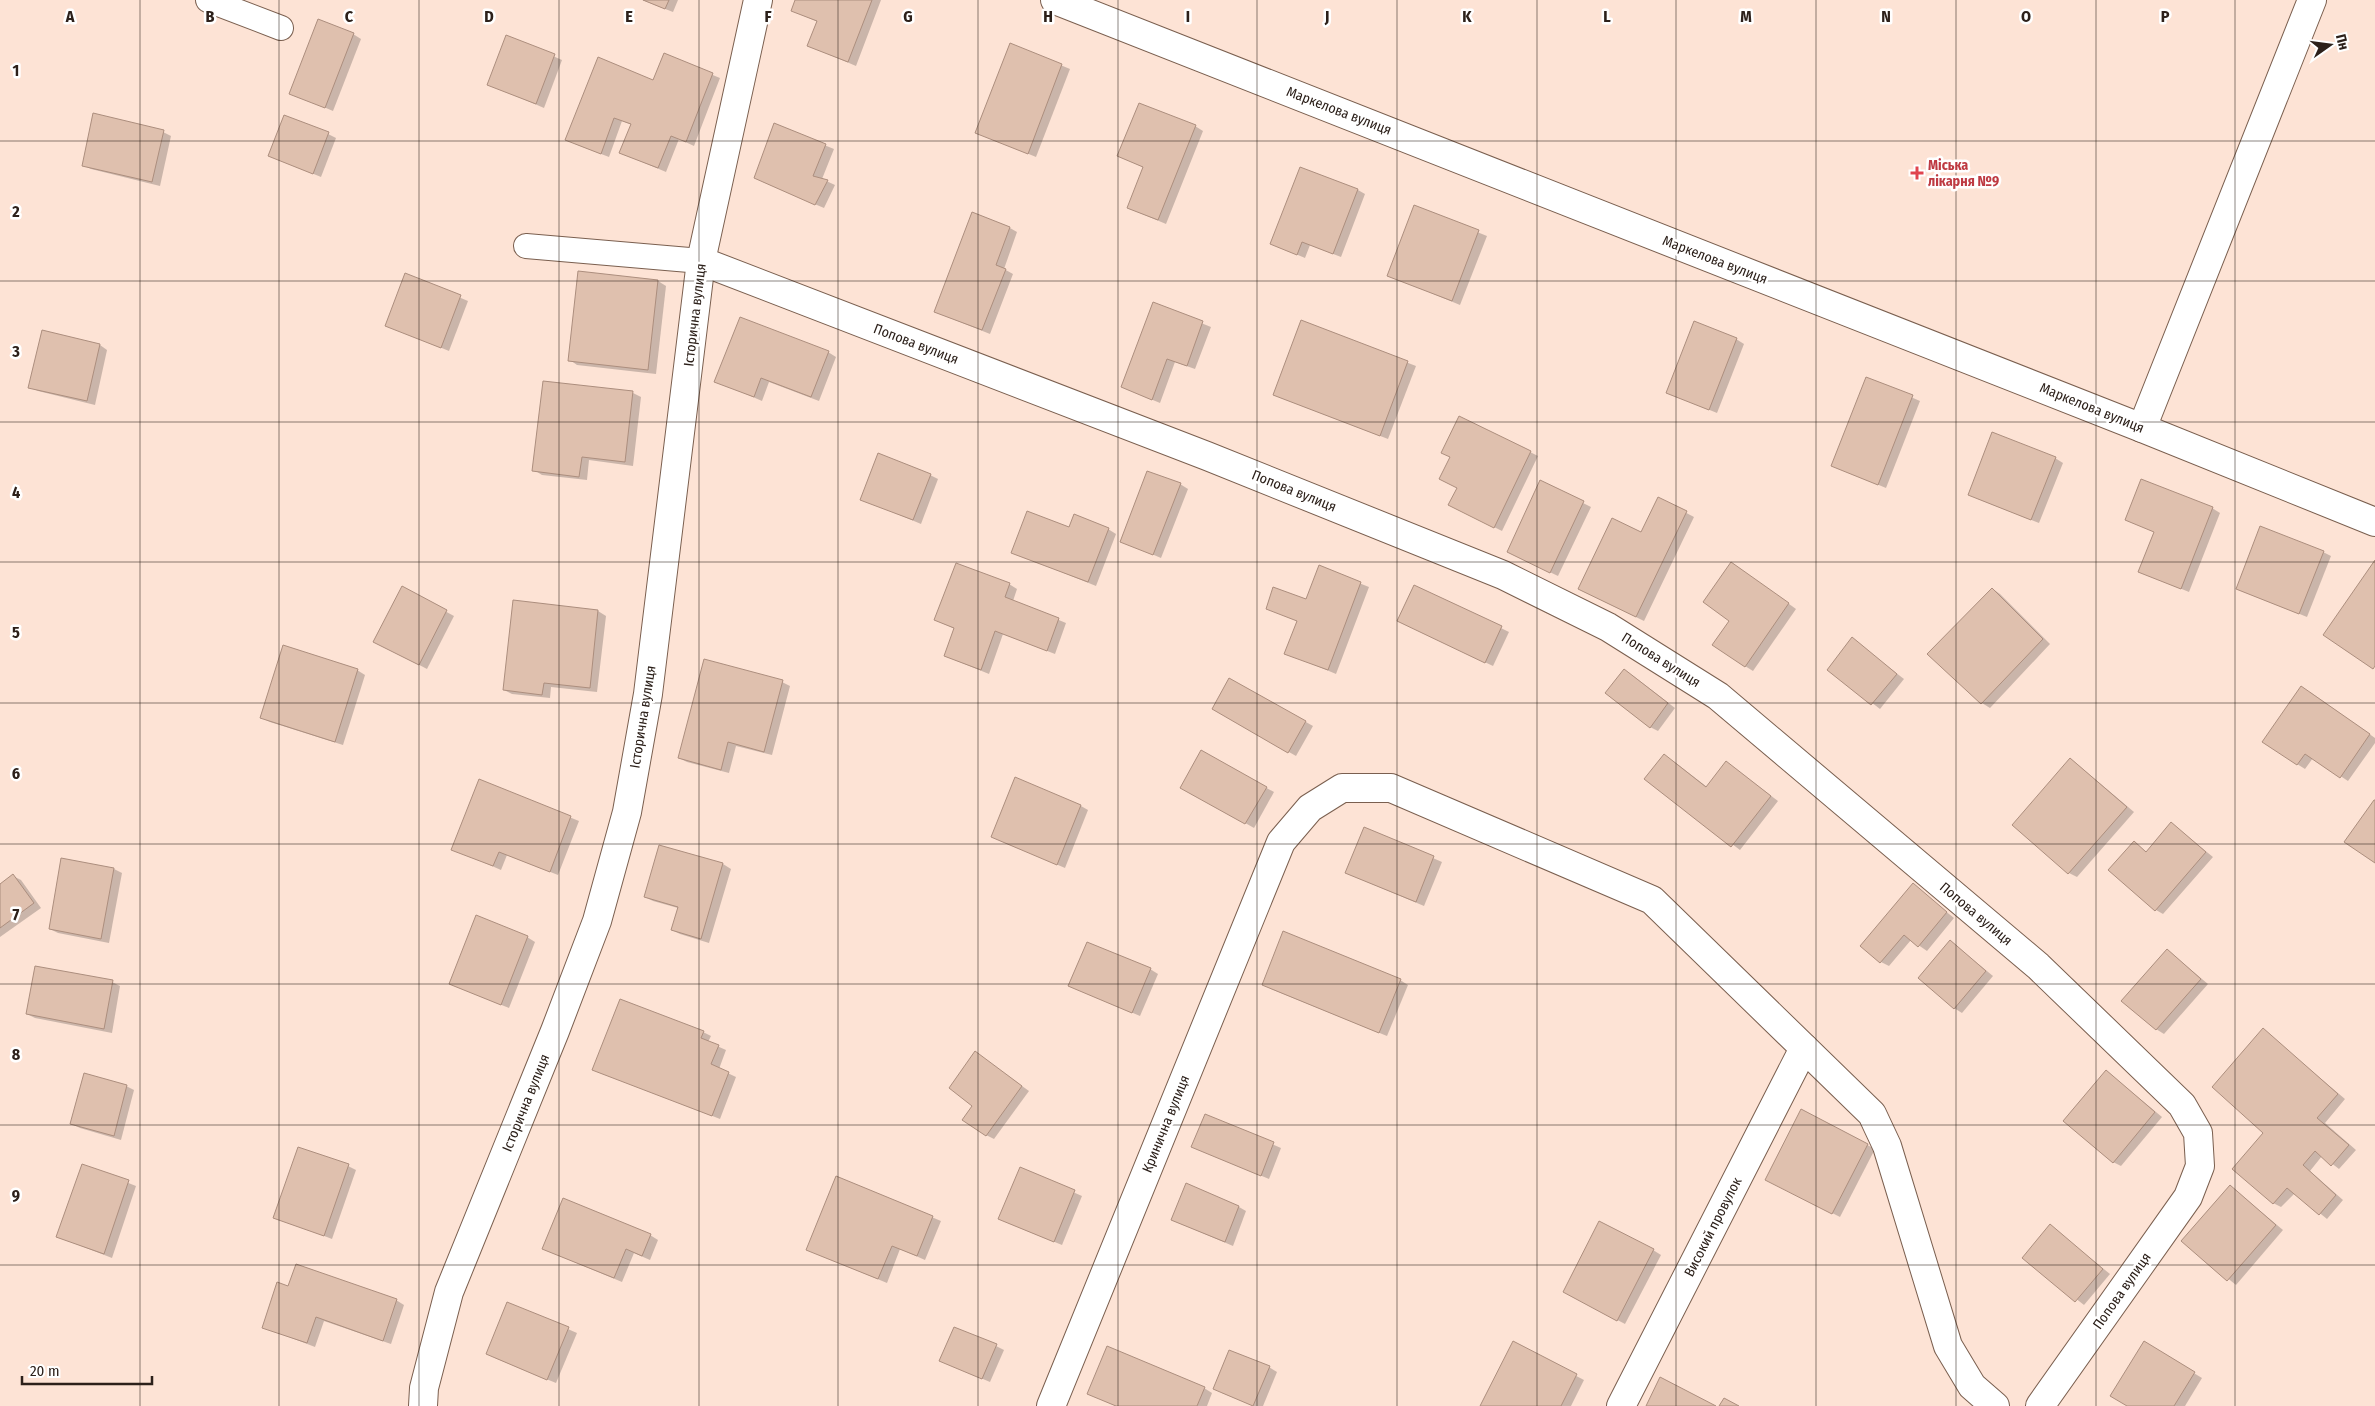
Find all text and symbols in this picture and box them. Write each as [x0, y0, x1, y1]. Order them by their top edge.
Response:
text: A [65, 7, 75, 26]
text: B [206, 7, 215, 26]
text: C [345, 7, 354, 26]
text: D [484, 7, 494, 26]
text: E [625, 7, 633, 26]
text: F [764, 7, 772, 26]
text: G [903, 7, 913, 26]
text: H [1043, 7, 1053, 26]
text: I [1186, 7, 1190, 26]
text: J [1324, 7, 1329, 26]
text: K [1462, 7, 1472, 26]
text: L [1603, 7, 1611, 26]
text: M [1740, 7, 1752, 26]
text: N [1881, 7, 1891, 26]
text: O [2021, 7, 2031, 26]
text: P [2161, 7, 2170, 26]
north arrow [2305, 20, 2355, 70]
text: Пн [2332, 32, 2352, 52]
text: 1 [13, 61, 19, 80]
street label: Маркелова вулиця [1284, 83, 1394, 139]
place label: Міська лікарня №9 [1928, 157, 1999, 190]
marker: Міська лікарня №9 [1910, 166, 1924, 180]
text: 2 [11, 202, 20, 221]
street label: Маркелова вулиця [1660, 232, 1770, 288]
street label: Історична вулиця [680, 262, 710, 368]
street label: Попова вулиця [871, 320, 961, 368]
text: 3 [11, 342, 20, 361]
street label: Маркелова вулиця [2037, 379, 2147, 437]
street label: Попова вулиця [1249, 466, 1339, 516]
text: 4 [12, 483, 20, 502]
text: 5 [12, 623, 20, 642]
street label: Попова вулиця [1618, 629, 1704, 691]
street label: Історична вулиця [626, 664, 660, 770]
text: 6 [12, 764, 20, 783]
street label: Попова вулиця [1936, 879, 2016, 949]
text: 7 [13, 905, 20, 924]
text: 8 [12, 1045, 21, 1064]
street label: Історична вулиця [499, 1052, 553, 1154]
street label: Кринична вулиця [1139, 1073, 1193, 1175]
street label: Високий провулок [1681, 1174, 1746, 1280]
text: 9 [12, 1186, 20, 1205]
street label: Попова вулиця [2089, 1249, 2155, 1333]
scale bar [22, 1354, 152, 1386]
text: 20 m [30, 1362, 60, 1380]

